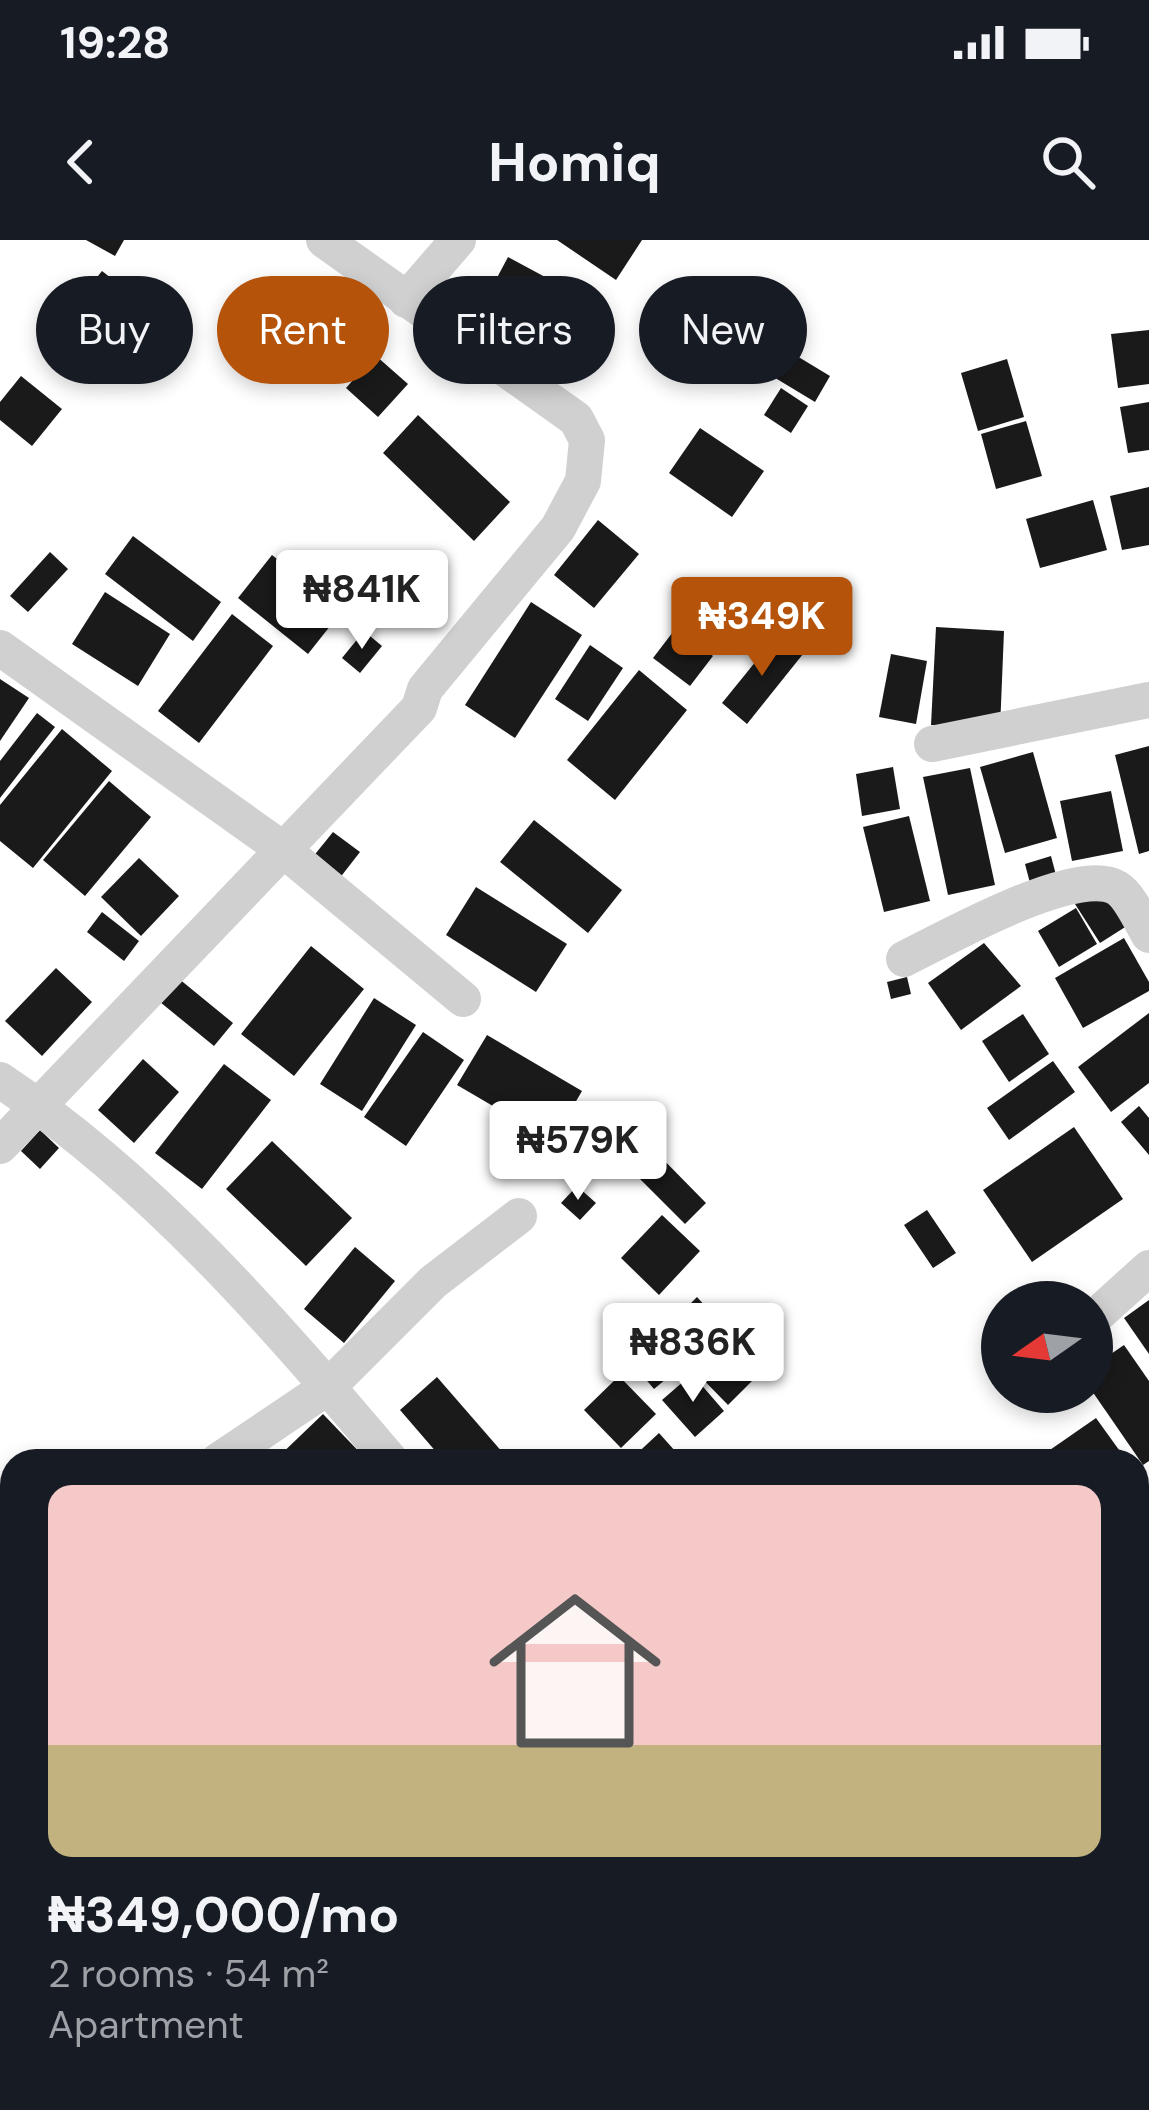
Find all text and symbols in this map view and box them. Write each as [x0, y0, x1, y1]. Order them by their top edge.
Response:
text: 19:28 [60, 13, 171, 72]
text: Homiq [488, 127, 661, 198]
icon: back [48, 129, 114, 195]
icon: search [1035, 129, 1101, 195]
chip: Buy [36, 276, 193, 384]
chip: Rent [217, 276, 389, 384]
chip: Filters [413, 276, 615, 384]
chip: New [639, 276, 807, 384]
pin: ₦841K [278, 550, 446, 652]
text: ₦841K [303, 563, 421, 614]
pin: ₦349K [678, 577, 846, 679]
text: ₦349K [698, 590, 826, 641]
pin: ₦579K [494, 1101, 662, 1203]
text: ₦579K [517, 1114, 639, 1165]
north arrow [981, 1281, 1113, 1413]
map controls [981, 1281, 1113, 1413]
pin: ₦836K [609, 1303, 777, 1405]
text: ₦836K [630, 1316, 756, 1367]
icon: home [467, 1563, 683, 1779]
text: ₦349,000/mo [48, 1881, 399, 1948]
text: 2 rooms · 54 m² [48, 1948, 329, 1999]
text: Apartment [48, 1999, 244, 2050]

